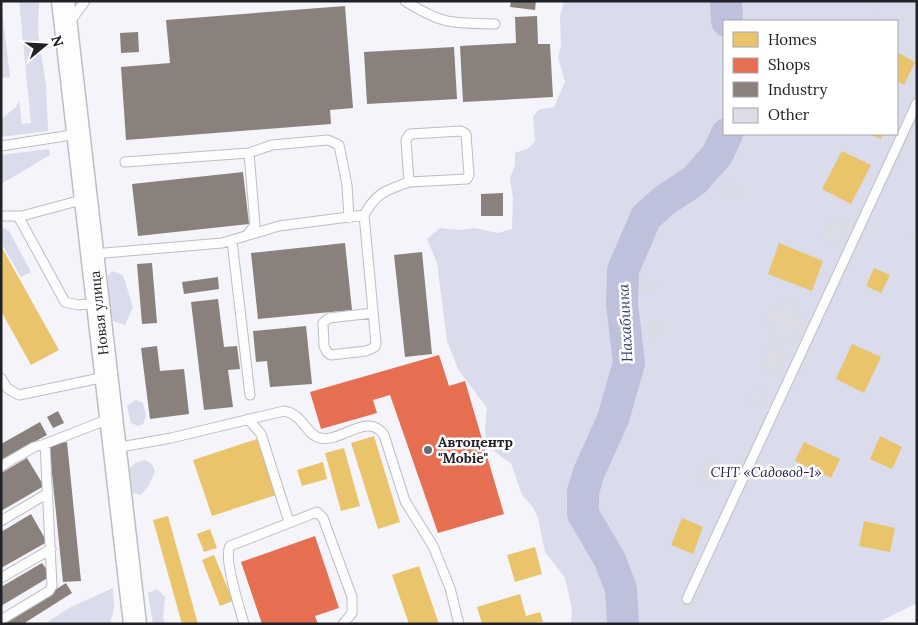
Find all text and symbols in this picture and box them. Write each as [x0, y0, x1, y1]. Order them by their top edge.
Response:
north arrow [20, 20, 70, 70]
legend [723, 20, 898, 135]
text: Homes [768, 30, 817, 49]
text: N [47, 33, 68, 49]
text: Shops [768, 55, 810, 74]
text: Industry [768, 80, 827, 99]
text: Other [768, 105, 810, 124]
street label: Новая улица [86, 270, 112, 356]
water label: Нахабинка [613, 282, 637, 363]
place label: Автоцентр "Mobie" [438, 433, 513, 467]
marker: Автоцентр "Mobie" [422, 444, 434, 456]
park label: СНТ «Садовод-1» [710, 463, 822, 481]

